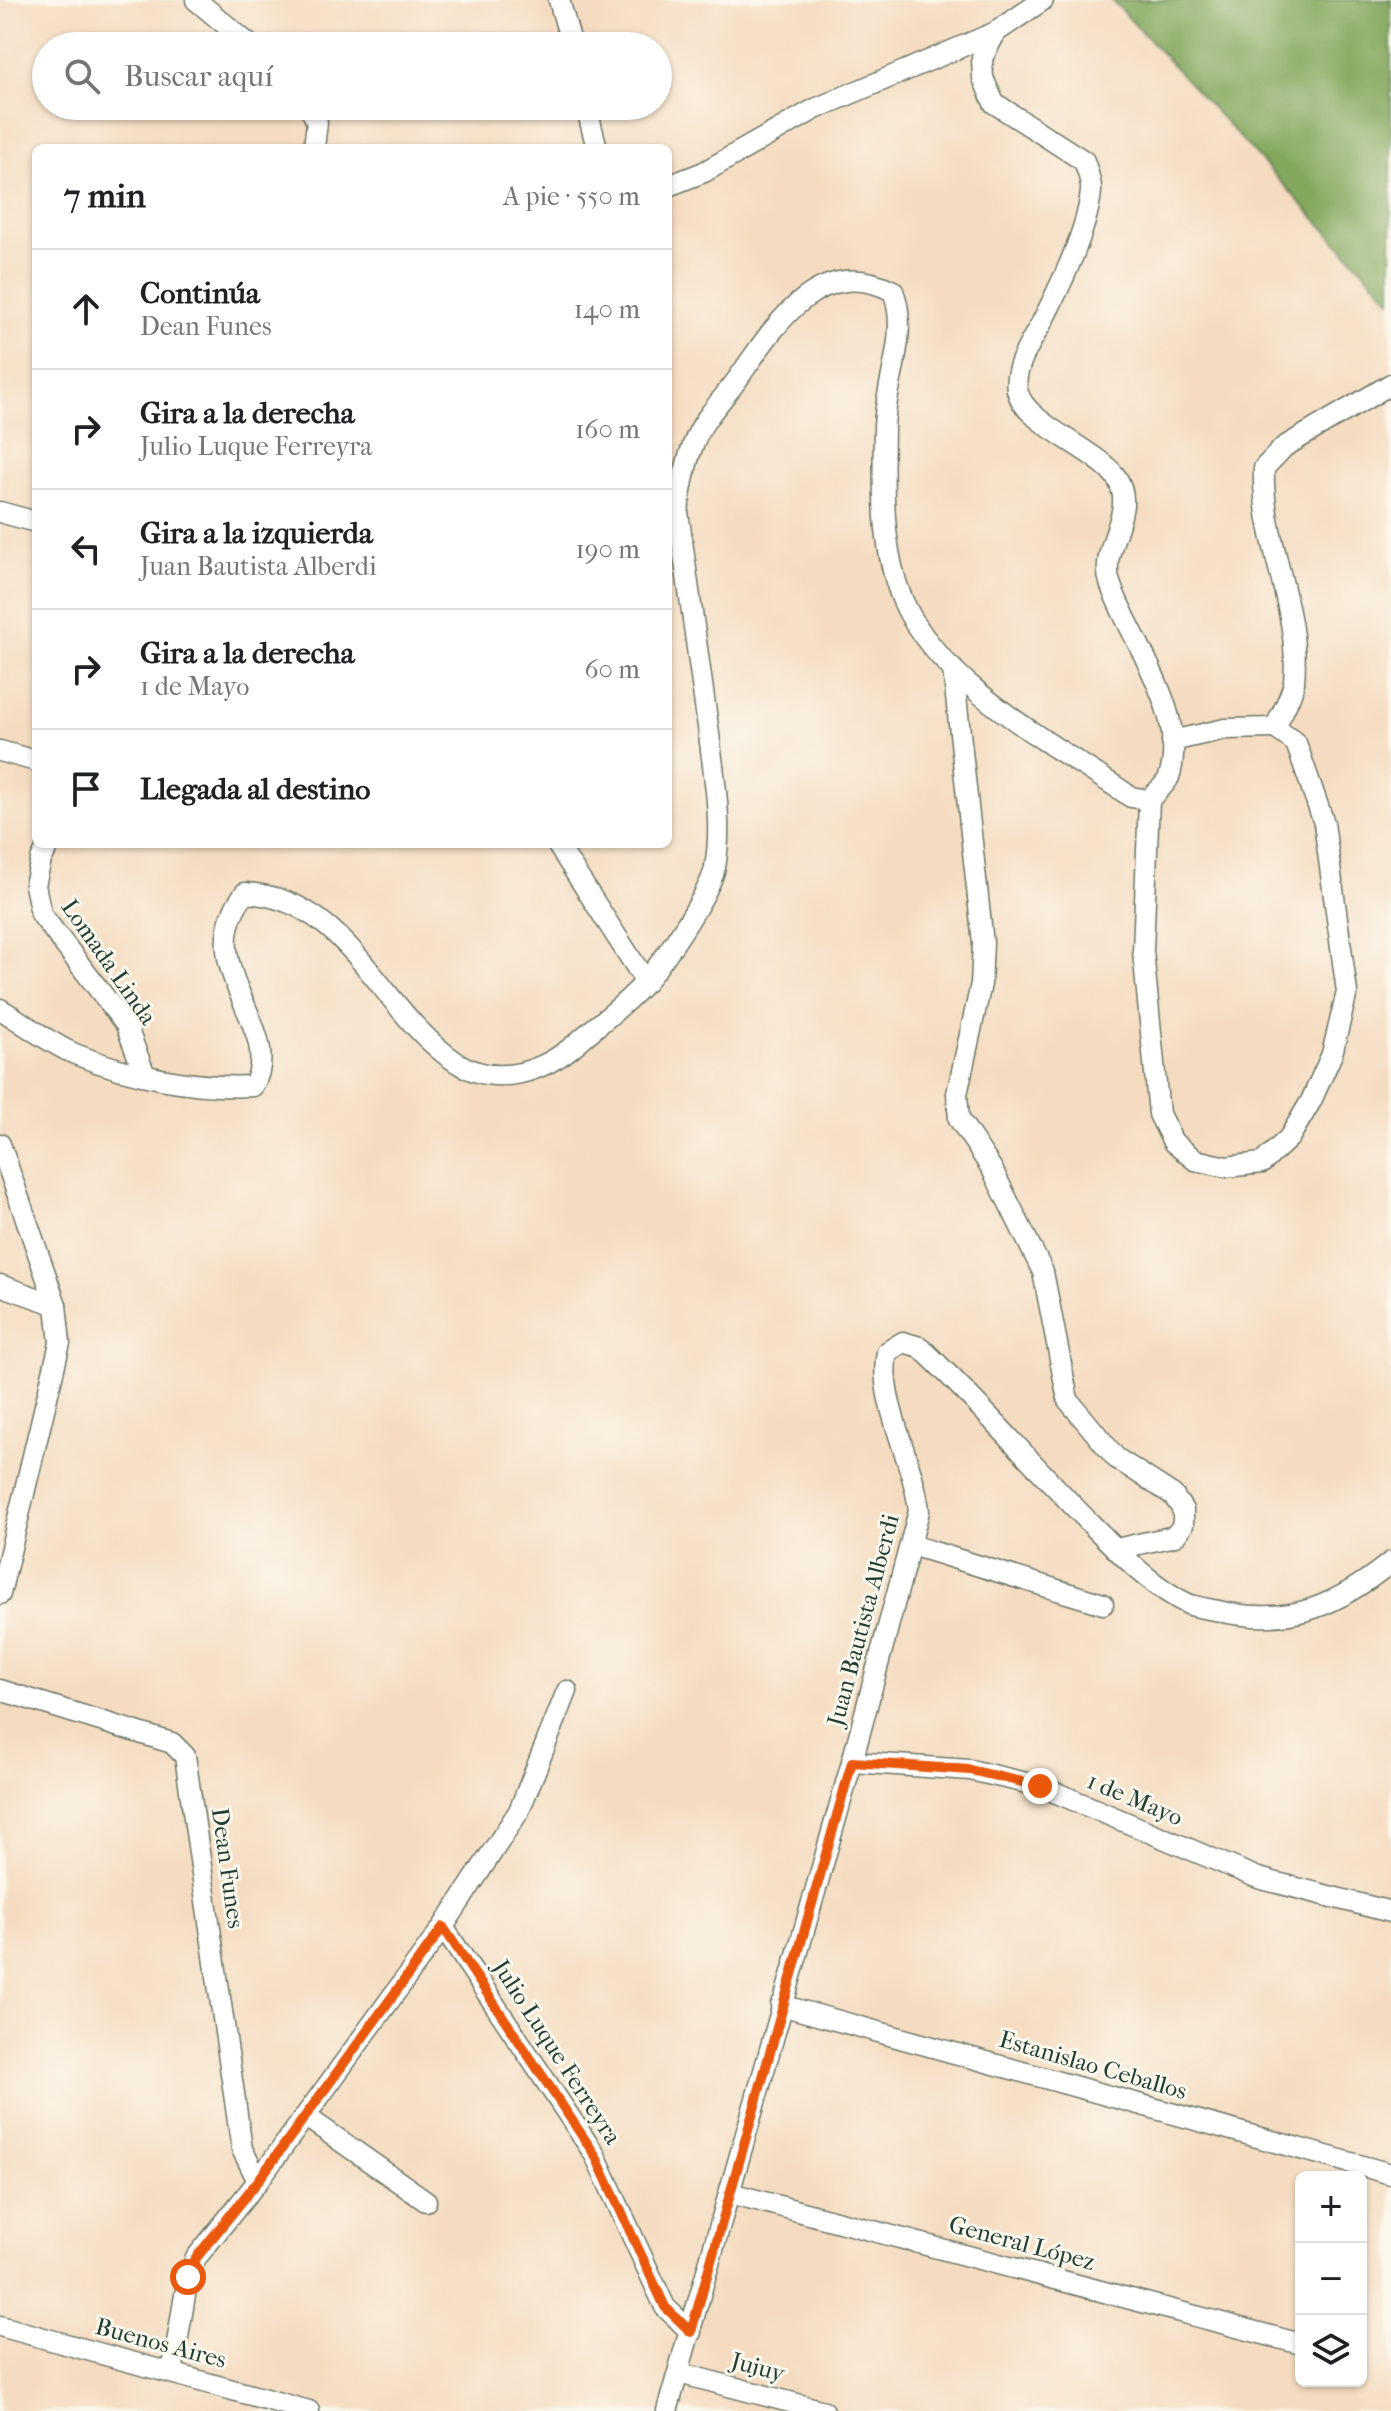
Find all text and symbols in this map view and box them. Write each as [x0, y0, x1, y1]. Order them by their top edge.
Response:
search box [32, 32, 672, 120]
icon: search [60, 54, 104, 98]
text: Buscar aquí [124, 59, 273, 94]
text: 7 min [64, 176, 146, 216]
text: A pie · 550 m [503, 181, 640, 212]
text: Continúa [140, 276, 260, 311]
icon: ahead [64, 287, 108, 331]
text: 140 m [574, 294, 640, 325]
text: Dean Funes [140, 311, 271, 342]
text: Gira a la derecha [140, 396, 355, 431]
icon: right [64, 407, 108, 451]
text: 160 m [575, 414, 640, 445]
text: Julio Luque Ferreyra [140, 431, 372, 462]
text: Gira a la izquierda [140, 516, 373, 551]
icon: left [64, 527, 108, 571]
text: 190 m [576, 534, 640, 565]
text: Juan Bautista Alberdi [140, 551, 377, 582]
text: Gira a la derecha [140, 636, 355, 671]
icon: right [64, 647, 108, 691]
text: 60 m [584, 654, 640, 685]
text: 1 de Mayo [140, 671, 249, 702]
icon: arrive [64, 767, 108, 811]
text: Llegada al destino [140, 772, 370, 807]
street label: Lomada Linda [56, 894, 163, 1031]
street label: Juan Bautista Alberdi [821, 1511, 905, 1731]
street label: 1 de Mayo [1083, 1766, 1187, 1832]
route end [1022, 1768, 1058, 1804]
street label: Dean Funes [206, 1806, 250, 1930]
street label: Julio Luque Ferreyra [486, 1953, 628, 2150]
street label: Estanislao Ceballos [996, 2025, 1190, 2105]
map controls [1295, 2171, 1367, 2387]
button: + [1295, 2171, 1367, 2243]
street label: General López [946, 2210, 1098, 2276]
button: − [1295, 2243, 1367, 2315]
route start [170, 2259, 206, 2295]
street label: Buenos Aires [92, 2312, 230, 2374]
button: layers [1295, 2315, 1367, 2387]
street label: Jujuy [726, 2346, 789, 2388]

